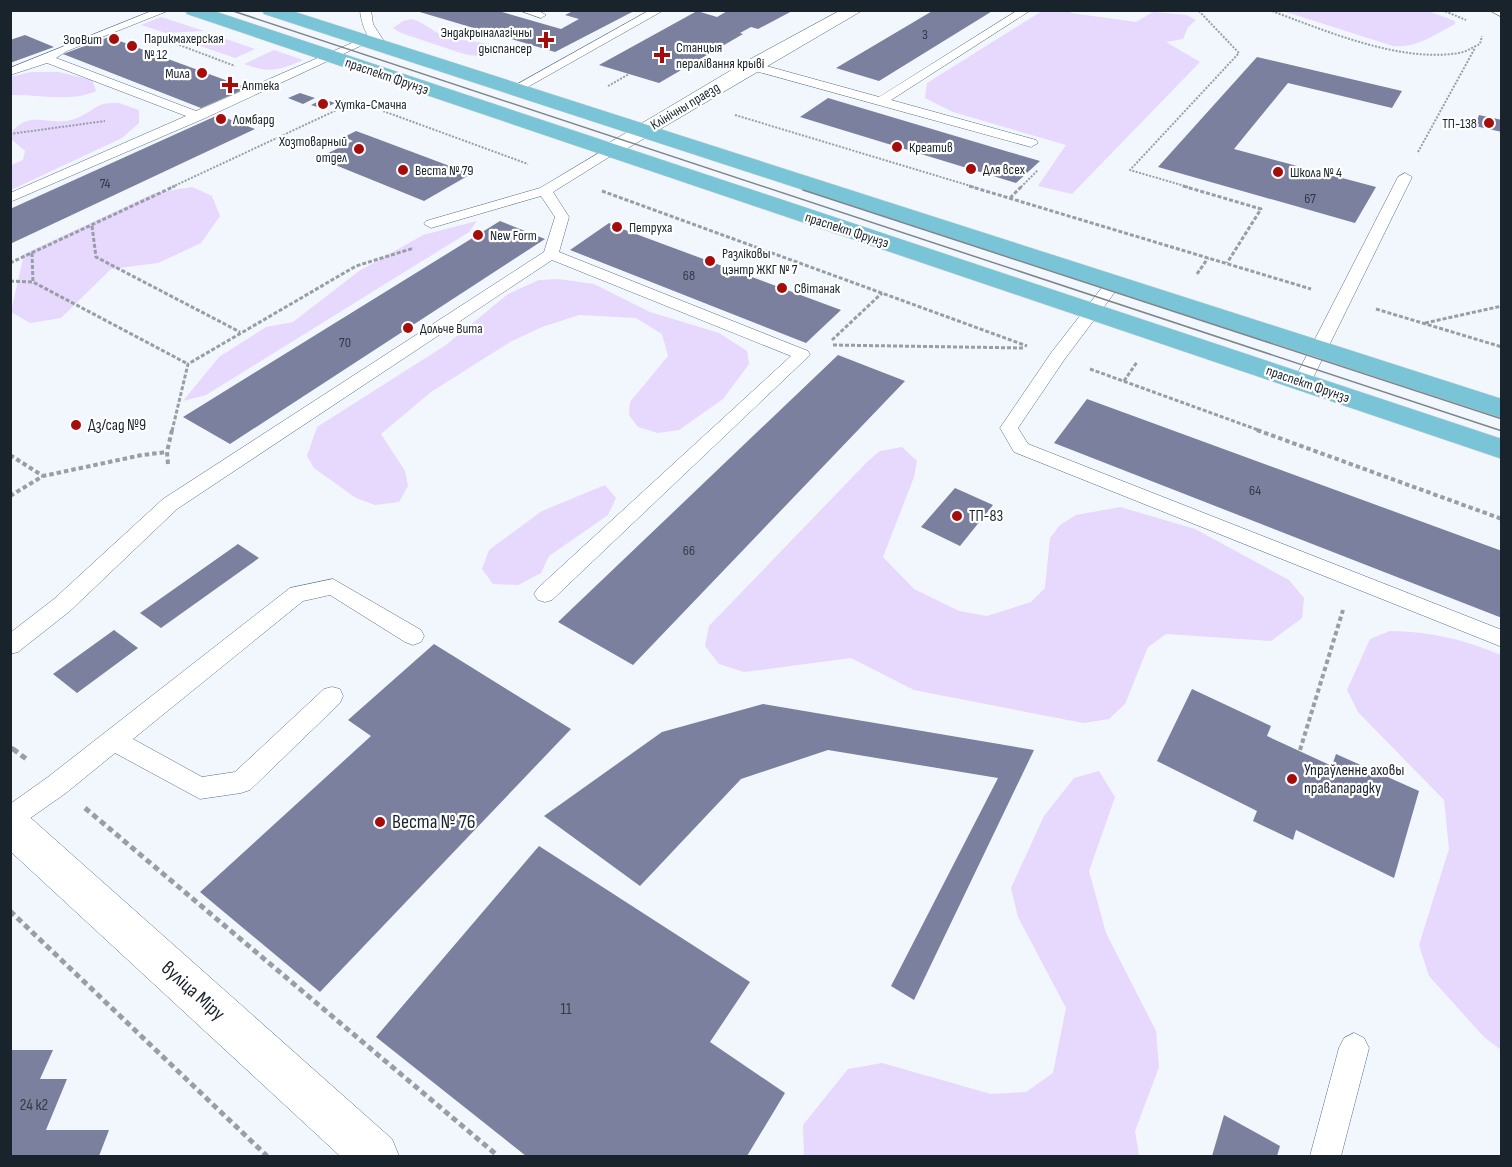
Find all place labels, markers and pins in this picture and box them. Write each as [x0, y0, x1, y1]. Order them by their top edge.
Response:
place label: Эндакрыналагічны дыспансер [440, 24, 532, 57]
place label: Парикмахерская № 12 [144, 30, 224, 63]
place label: ЗооВит [63, 31, 102, 48]
marker: Эндакрыналагічны дыспансер [537, 31, 555, 49]
marker: ЗооВит [107, 32, 121, 46]
marker: Парикмахерская № 12 [125, 39, 139, 53]
place label: Станцыя пералівання крыві [676, 39, 764, 72]
marker: Станцыя пералівання крыві [653, 46, 671, 64]
place label: Мила [165, 65, 190, 82]
marker: Мила [195, 66, 209, 80]
place label: Аптека [241, 77, 279, 94]
marker: Аптека [223, 78, 237, 92]
place label: Хутка-Смачна [334, 96, 407, 113]
marker: Хутка-Смачна [316, 97, 330, 111]
place label: Ломбард [232, 111, 275, 128]
marker: Ломбард [214, 112, 228, 126]
place label: ТП-138 [1442, 115, 1477, 132]
marker: ТП-138 [1482, 116, 1496, 130]
place label: Хозтоварный отдел [278, 133, 347, 166]
place label: Креатив [909, 139, 953, 156]
marker: Креатив [890, 140, 904, 154]
marker: Хозтоварный отдел [352, 142, 366, 156]
place label: Для всех [983, 161, 1026, 178]
place label: Веста № 79 [415, 162, 474, 179]
marker: Для всех [964, 162, 978, 176]
marker: Веста № 79 [396, 163, 410, 177]
place label: Школа № 4 [1290, 164, 1342, 181]
marker: Школа № 4 [1271, 165, 1285, 179]
place label: Петруха [629, 219, 672, 236]
marker: Петруха [610, 220, 624, 234]
place label: New Form [490, 227, 537, 244]
marker: New Form [471, 228, 485, 242]
place label: Разліковы цэнтр ЖКГ № 7 [722, 245, 798, 278]
marker: Разліковы цэнтр ЖКГ № 7 [703, 254, 717, 268]
place label: Світанак [794, 280, 841, 297]
marker: Світанак [775, 281, 789, 295]
place label: Дольче Вита [420, 320, 483, 337]
marker: Дольче Вита [401, 321, 415, 335]
place label: Дз/сад №9 [88, 416, 146, 435]
marker: Дз/сад №9 [69, 418, 83, 432]
place label: ТП-83 [969, 507, 1003, 526]
marker: ТП-83 [950, 509, 964, 523]
place label: Упраўленне аховы правапарадку [1304, 761, 1404, 798]
marker: Упраўленне аховы правапарадку [1285, 772, 1299, 786]
place label: Веста № 76 [392, 810, 475, 834]
marker: Веста № 76 [373, 815, 387, 829]

